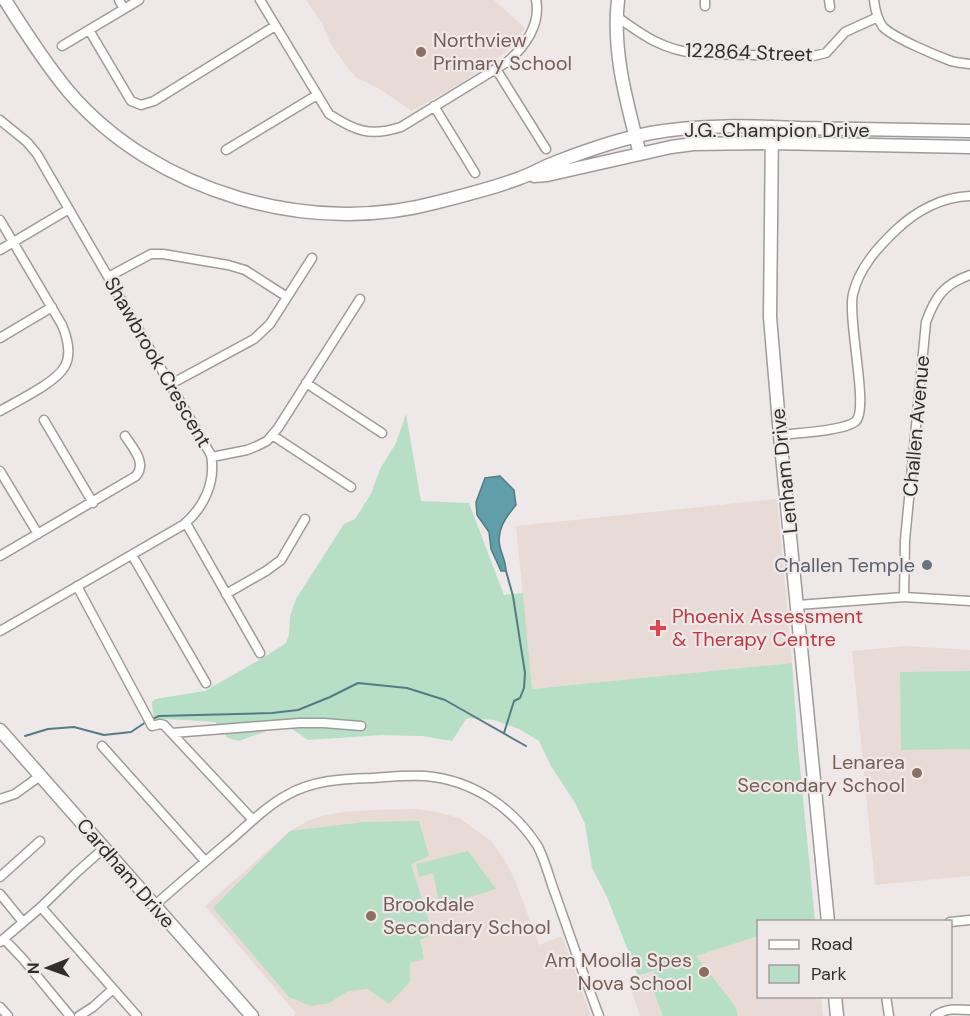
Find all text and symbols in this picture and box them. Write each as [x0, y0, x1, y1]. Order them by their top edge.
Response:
place label: Northview Primary School [433, 27, 572, 76]
street label: 122864 Street [685, 37, 813, 67]
marker: Northview Primary School [414, 45, 428, 59]
street label: J.G. Champion Drive [684, 117, 870, 143]
street label: Shawbrook Crescent [99, 272, 217, 452]
street label: Challen Avenue [897, 354, 935, 498]
street label: Lenham Drive [764, 407, 804, 535]
place label: Challen Temple [774, 552, 915, 578]
marker: Challen Temple [920, 558, 934, 572]
place label: Phoenix Assessment & Therapy Centre [672, 603, 863, 652]
marker: Phoenix Assessment & Therapy Centre [649, 619, 667, 637]
place label: Lenarea Secondary School [737, 749, 905, 798]
marker: Lenarea Secondary School [910, 766, 924, 780]
street label: Cardham Drive [71, 813, 181, 933]
place label: Brookdale Secondary School [383, 891, 551, 940]
marker: Brookdale Secondary School [364, 909, 378, 923]
legend [757, 920, 952, 998]
text: Road [811, 932, 853, 956]
north arrow [18, 938, 78, 998]
place label: Am Moolla Spes Nova School [544, 947, 692, 996]
text: N [23, 962, 44, 974]
text: Park [811, 962, 847, 986]
marker: Am Moolla Spes Nova School [697, 965, 711, 979]

